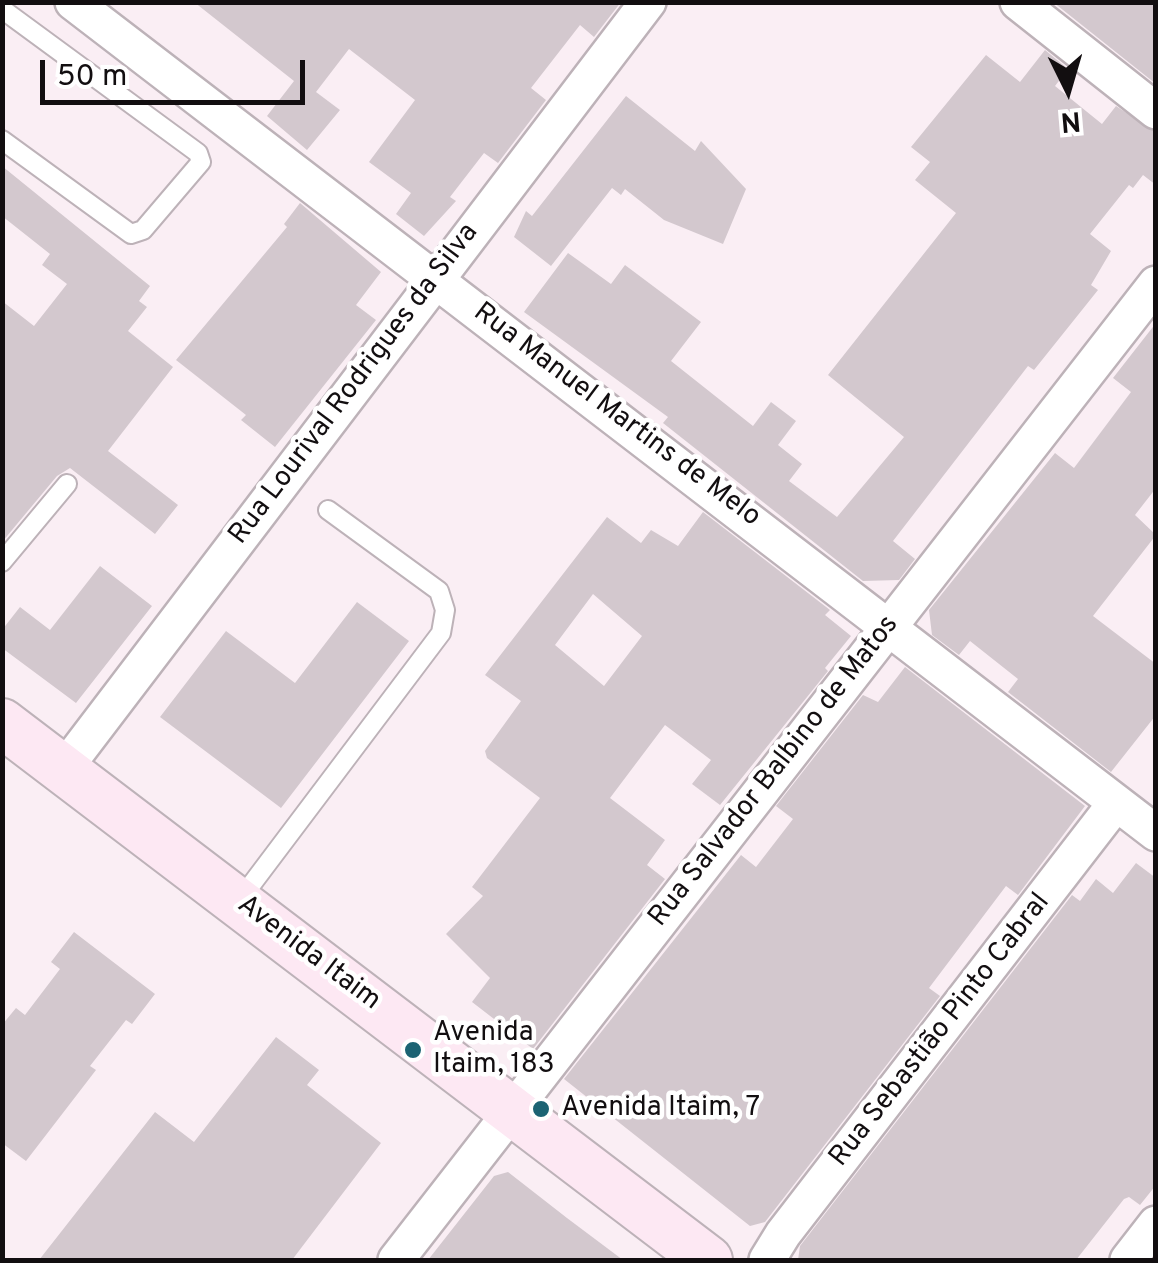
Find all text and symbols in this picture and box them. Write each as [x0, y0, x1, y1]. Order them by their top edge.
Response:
scale bar [45, 40, 310, 102]
north arrow [1018, 40, 1118, 140]
text: 50 m [57, 59, 127, 96]
text: N [1059, 101, 1082, 139]
street label: Rua Lourival Rodrigues da Silva [223, 218, 487, 552]
street label: Rua Manuel Martins de Melo [466, 297, 766, 535]
street label: Rua Salvador Balbino de Matos [643, 610, 907, 934]
street label: Rua Sebastião Pinto Cabral [824, 887, 1058, 1175]
street label: Avenida Itaim [230, 889, 386, 1019]
place label: Avenida Itaim, 183 [433, 1017, 555, 1083]
marker: Avenida Itaim, 183 [402, 1039, 424, 1061]
place label: Avenida Itaim, 7 [561, 1092, 760, 1126]
marker: Avenida Itaim, 7 [530, 1098, 552, 1120]

